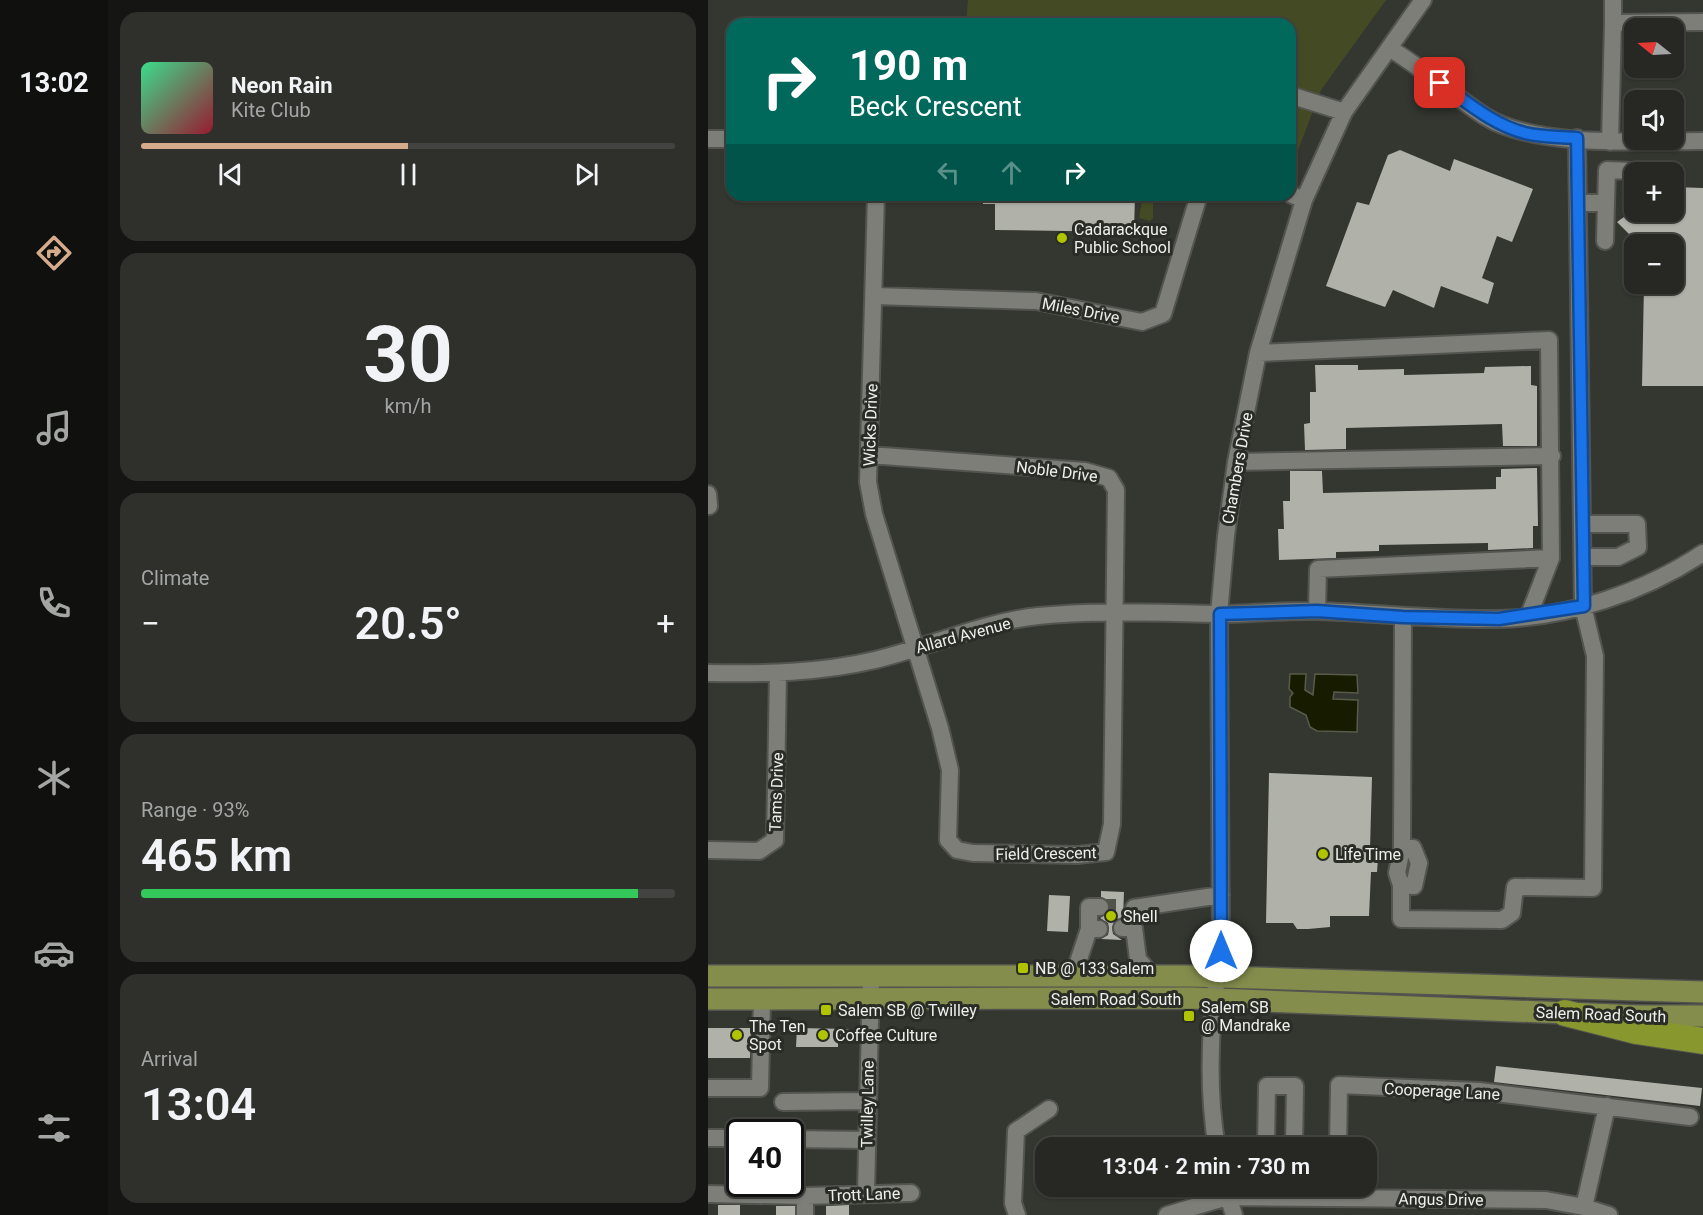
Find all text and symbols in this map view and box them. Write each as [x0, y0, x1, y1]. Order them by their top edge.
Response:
north arrow [1624, 18, 1684, 78]
map controls [1624, 18, 1684, 294]
text: 190 m [849, 41, 968, 90]
icon: right [750, 42, 828, 120]
pin [1414, 57, 1465, 108]
icon: arrive [1423, 66, 1456, 99]
text: 13:02 [19, 67, 89, 99]
text: Neon Rain [231, 73, 333, 98]
button: sound [1624, 90, 1684, 150]
text: Beck Crescent [849, 91, 1022, 123]
text: Kite Club [231, 98, 311, 122]
icon: left [932, 156, 965, 189]
icon: ahead [995, 156, 1028, 189]
icon: right [1058, 156, 1091, 189]
icon: previous [214, 158, 247, 191]
icon: pause [392, 158, 425, 191]
icon: next [570, 158, 603, 191]
button: + [1624, 162, 1684, 222]
place label: Cadarackque Public School [1074, 220, 1171, 257]
marker: Cadarackque Public School [1055, 231, 1069, 245]
icon: directions [33, 232, 75, 274]
button: − [1624, 234, 1684, 294]
street label: Miles Drive [1041, 294, 1121, 327]
text: 30 [363, 309, 453, 400]
street label: Wicks Drive [860, 383, 881, 467]
text: km/h [385, 394, 431, 418]
icon: music [33, 407, 75, 449]
street label: Chambers Drive [1218, 411, 1257, 525]
street label: Noble Drive [1015, 457, 1099, 486]
text: Climate [141, 566, 209, 590]
icon: phone [33, 582, 75, 624]
text: 20.5° [354, 597, 462, 650]
text: − [141, 604, 160, 643]
text: + [656, 604, 675, 643]
street label: Allard Avenue [914, 614, 1013, 657]
street label: Tams Drive [766, 752, 787, 832]
icon: climate [33, 757, 75, 799]
text: Range · 93% [141, 798, 249, 822]
text: 465 km [141, 829, 292, 882]
street label: Field Crescent [995, 843, 1097, 864]
place label: Life Time [1335, 845, 1401, 864]
marker: Life Time [1316, 847, 1330, 861]
place label: Shell [1123, 907, 1158, 926]
marker: Shell [1104, 909, 1118, 923]
position arrow [1189, 919, 1253, 983]
icon: car [33, 932, 75, 974]
place label: NB @ 133 Salem [1035, 959, 1154, 978]
marker: NB @ 133 Salem [1016, 961, 1030, 975]
street label: Salem Road South [1051, 990, 1181, 1009]
place label: Salem SB @ Mandrake [1201, 998, 1290, 1035]
place label: Salem SB @ Twilley [838, 1001, 977, 1020]
marker: Salem SB @ Twilley [819, 1003, 833, 1017]
street label: Salem Road South [1535, 1003, 1667, 1026]
marker: Salem SB @ Mandrake [1182, 1009, 1196, 1023]
place label: The Ten Spot [749, 1017, 806, 1054]
place label: Coffee Culture [835, 1026, 937, 1045]
marker: The Ten Spot [730, 1028, 744, 1042]
marker: Coffee Culture [816, 1028, 830, 1042]
text: Arrival [141, 1047, 198, 1071]
street label: Twilley Lane [857, 1060, 878, 1148]
text: 13:04 [141, 1078, 256, 1131]
street label: Cooperage Lane [1384, 1079, 1500, 1104]
icon: filters [33, 1107, 75, 1149]
speed limit sign: 40 [726, 1119, 804, 1197]
text: 13:04 · 2 min · 730 m [1102, 1154, 1310, 1179]
street label: Trott Lane [827, 1184, 901, 1205]
street label: Angus Drive [1398, 1189, 1484, 1210]

